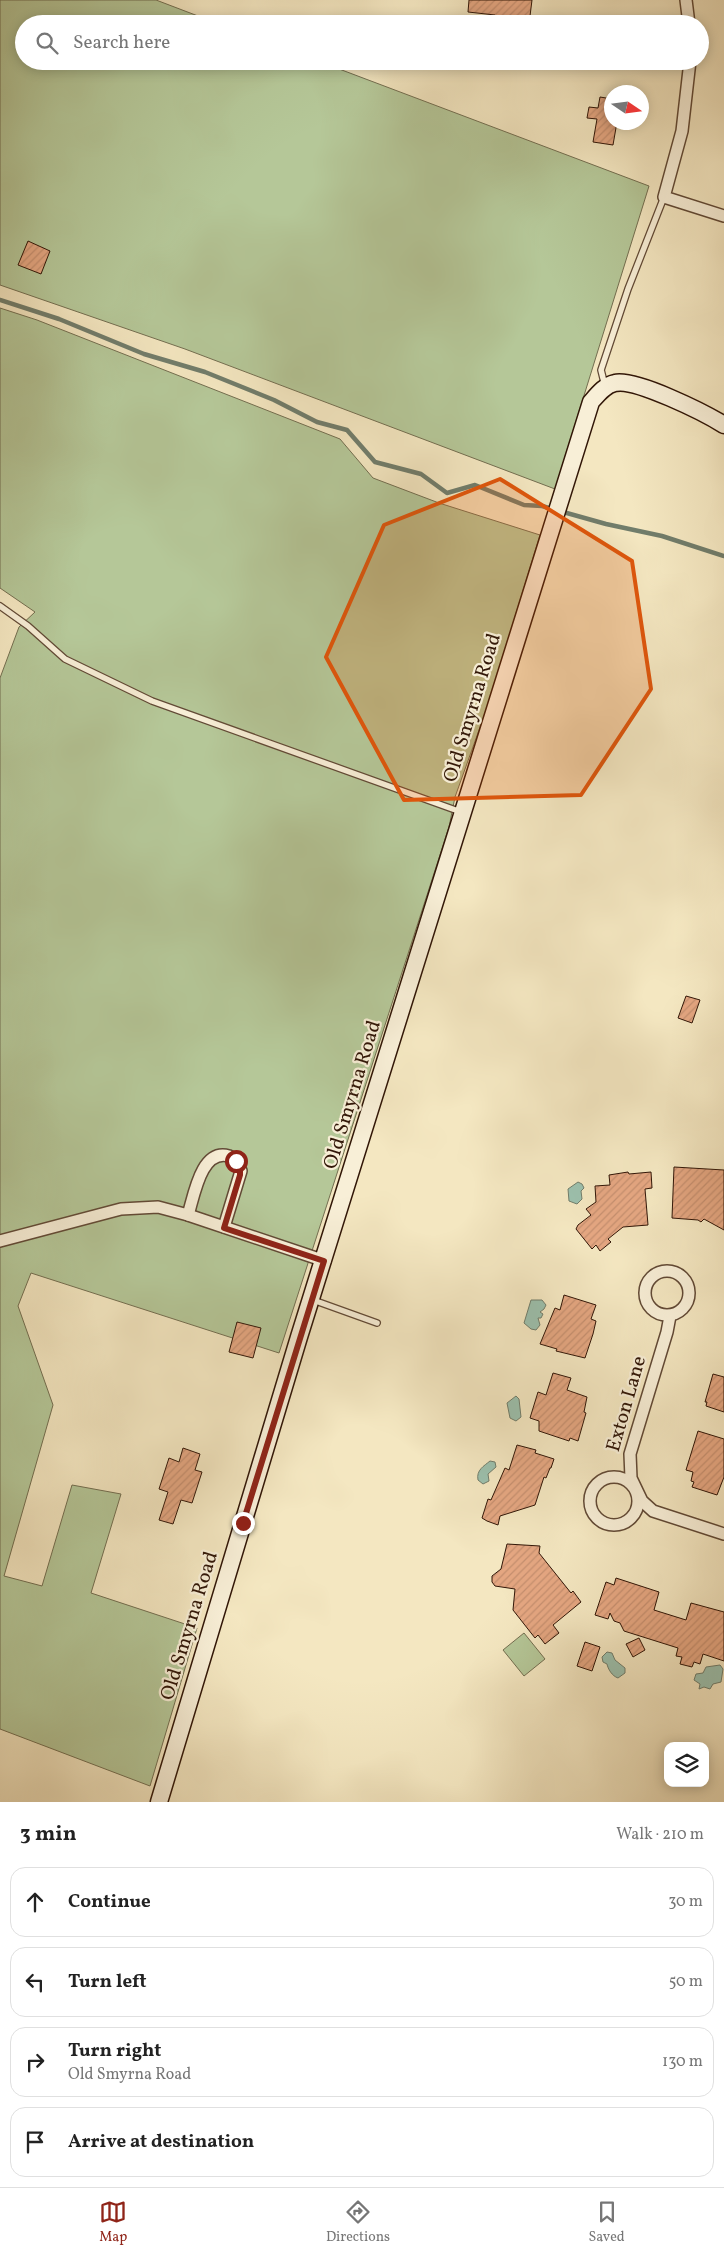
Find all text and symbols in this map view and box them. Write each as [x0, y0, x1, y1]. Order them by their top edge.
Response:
search box [15, 15, 709, 70]
icon: search [33, 29, 61, 57]
text: Search here [73, 30, 170, 56]
north arrow [604, 85, 649, 130]
street label: Old Smyrna Road [437, 630, 509, 786]
street label: Old Smyrna Road [317, 1017, 389, 1173]
route start [225, 1150, 248, 1173]
street label: Exton Lane [600, 1353, 654, 1455]
route end [232, 1512, 255, 1535]
street label: Old Smyrna Road [154, 1548, 226, 1704]
map controls [664, 1742, 709, 1787]
button: layers [664, 1742, 709, 1787]
text: 3 min [20, 1820, 76, 1849]
text: Walk · 210 m [616, 1824, 704, 1846]
icon: ahead [21, 1888, 49, 1916]
text: Continue [68, 1889, 151, 1915]
text: 30 m [668, 1891, 703, 1913]
icon: left [21, 1968, 49, 1996]
text: Turn left [68, 1969, 147, 1995]
text: 50 m [669, 1971, 703, 1993]
text: Turn right [68, 2038, 161, 2064]
icon: right [21, 2048, 49, 2076]
text: 130 m [662, 2051, 703, 2073]
text: Old Smyrna Road [68, 2064, 191, 2086]
icon: arrive [21, 2128, 49, 2156]
text: Arrive at destination [68, 2129, 254, 2155]
tab: Map [99, 2198, 127, 2247]
tab: Directions [326, 2198, 390, 2247]
tab: Saved [589, 2198, 625, 2247]

